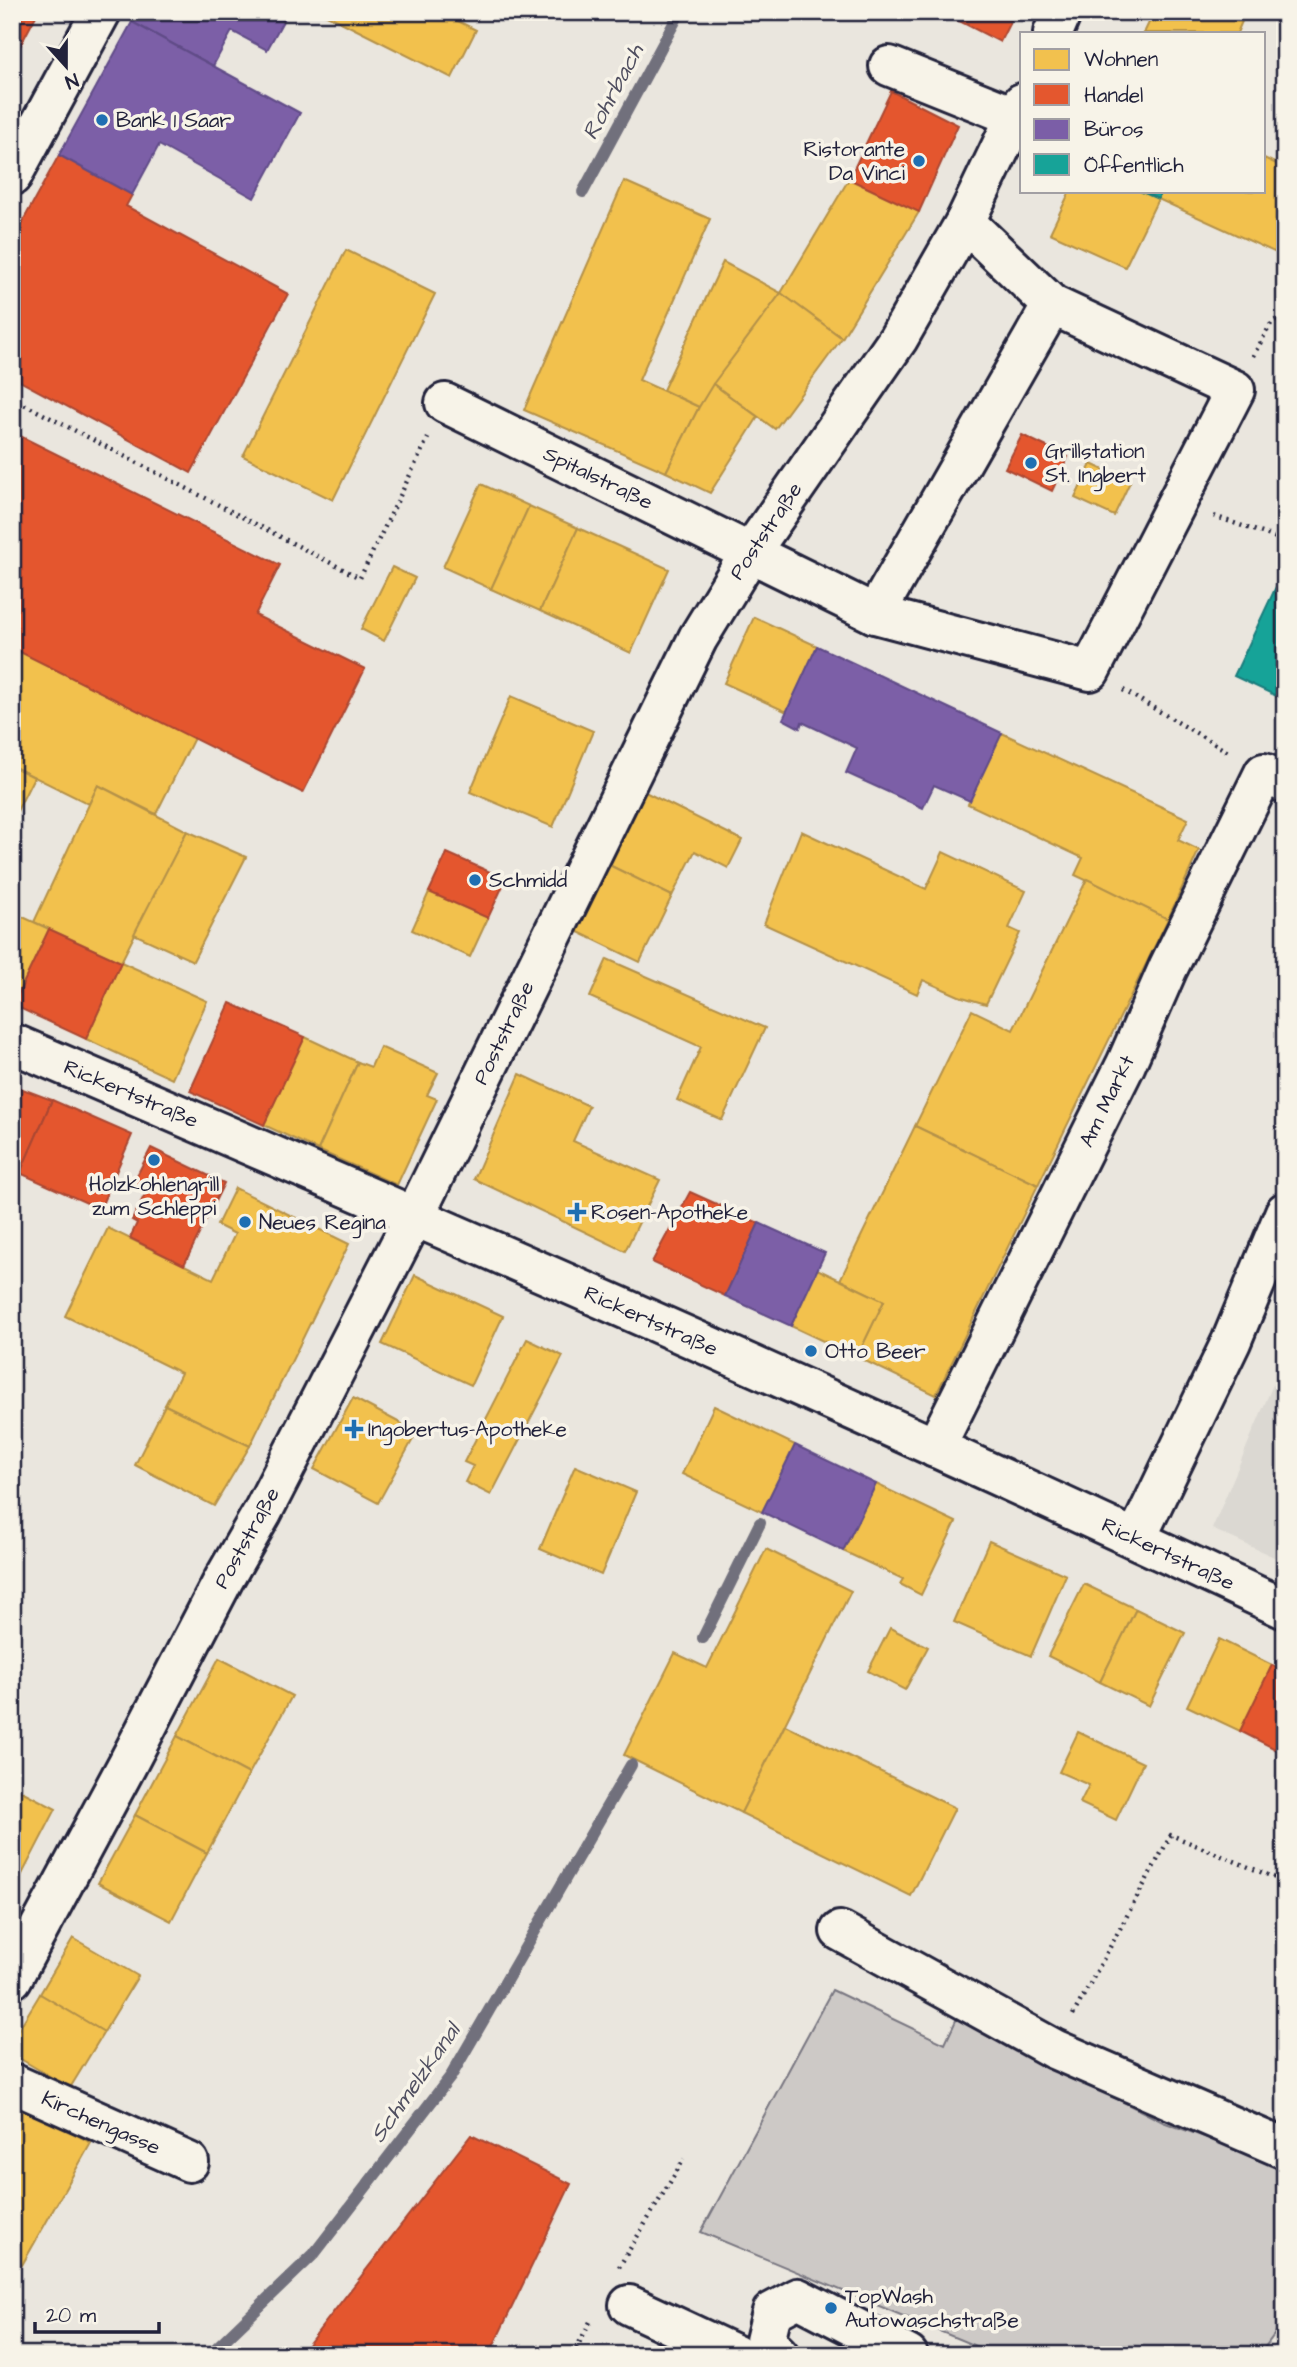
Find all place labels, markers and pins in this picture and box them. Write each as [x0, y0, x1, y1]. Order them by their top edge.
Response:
place label: Bank 1 Saar [116, 106, 231, 135]
marker: Bank 1 Saar [94, 112, 110, 128]
place label: Ristorante Da Vinci [803, 135, 905, 188]
marker: Ristorante Da Vinci [911, 153, 927, 169]
place label: Grillstation St. Ingbert [1045, 437, 1147, 492]
marker: Grillstation St. Ingbert [1023, 455, 1039, 471]
place label: Schmidd [489, 866, 567, 895]
marker: Schmidd [467, 872, 483, 888]
marker: Holzkohlengrill zum Schleppi [146, 1152, 162, 1168]
place label: Holzkohlengrill zum Schleppi [89, 1170, 219, 1224]
place label: Rosen-Apotheke [591, 1198, 748, 1228]
marker: Rosen-Apotheke [569, 1204, 585, 1220]
place label: Neues Regina [259, 1208, 386, 1239]
marker: Neues Regina [237, 1214, 253, 1230]
place label: Otto Beer [825, 1337, 926, 1366]
marker: Otto Beer [803, 1343, 819, 1359]
place label: Ingobertus-Apotheke [368, 1415, 567, 1446]
marker: Ingobertus-Apotheke [346, 1421, 362, 1437]
place label: TopWash Autowaschstraße [845, 2282, 1019, 2335]
marker: TopWash Autowaschstraße [823, 2300, 839, 2316]

